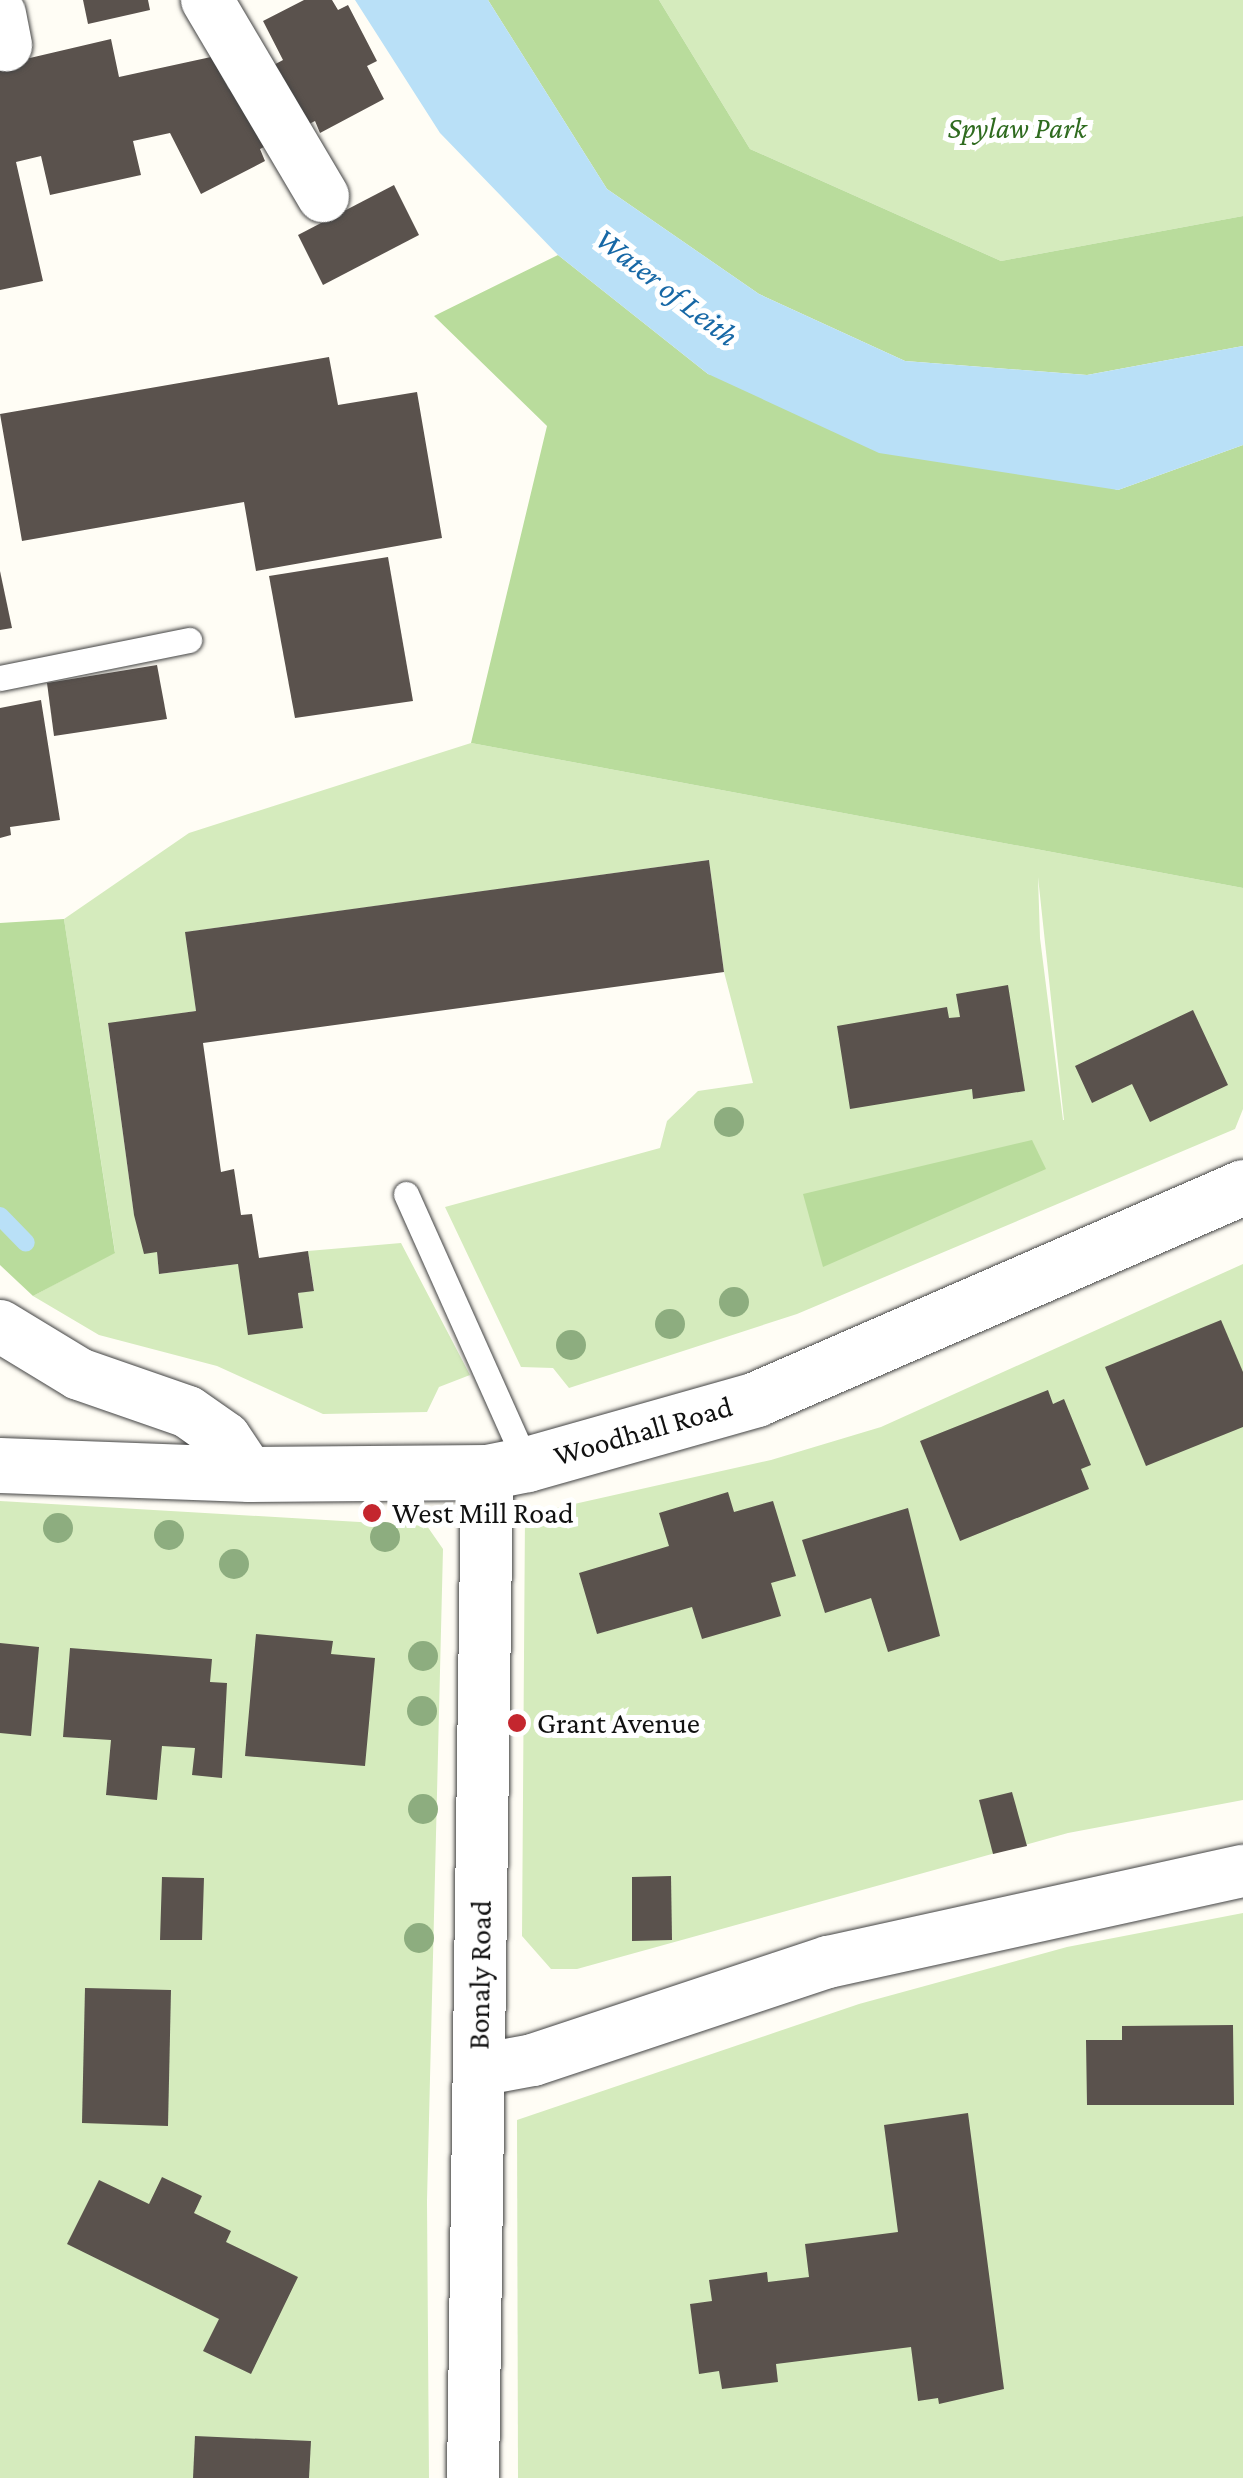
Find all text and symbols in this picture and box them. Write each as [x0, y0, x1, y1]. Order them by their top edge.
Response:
park label: Spylaw Park [947, 110, 1087, 146]
water label: Water of Leith [588, 219, 746, 355]
street label: Woodhall Road [550, 1388, 736, 1474]
place label: West Mill Road [392, 1495, 574, 1531]
marker: West Mill Road [361, 1502, 383, 1524]
place label: Grant Avenue [537, 1705, 700, 1741]
marker: Grant Avenue [506, 1712, 528, 1734]
street label: Bonaly Road [461, 1900, 499, 2050]

